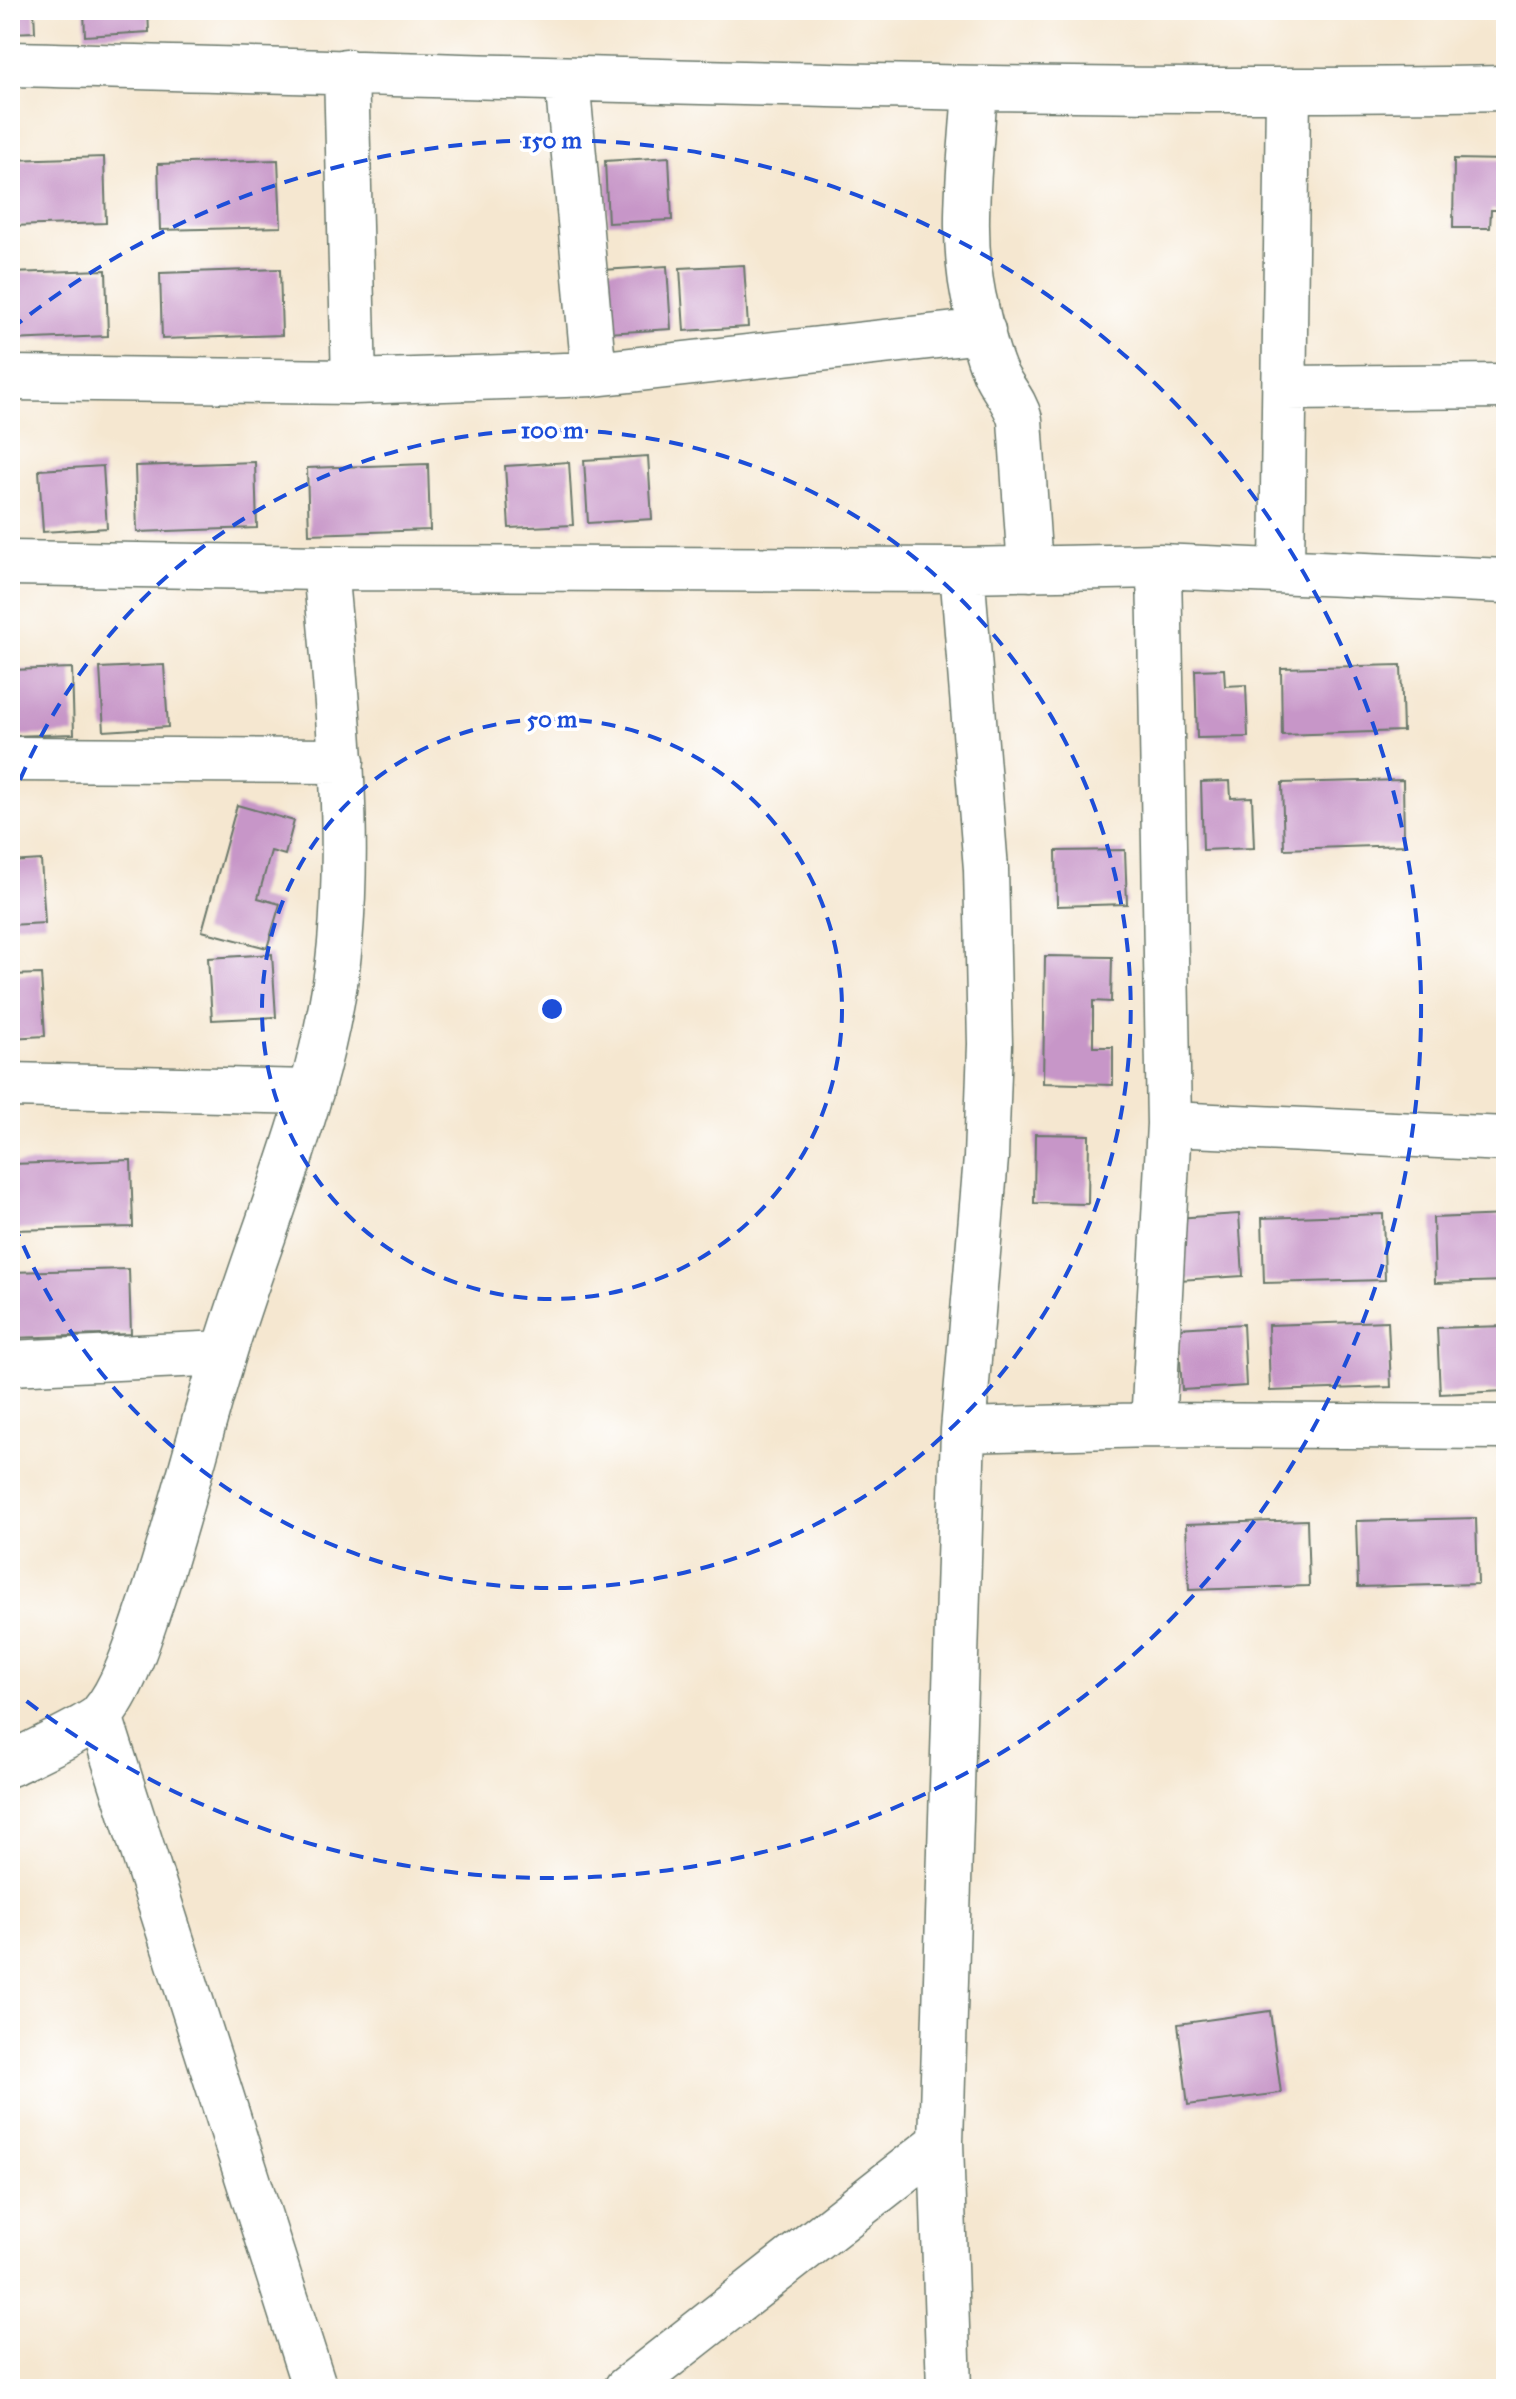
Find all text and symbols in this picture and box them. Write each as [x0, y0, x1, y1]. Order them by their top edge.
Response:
text: 150 m [522, 125, 583, 155]
text: 100 m [521, 415, 584, 445]
text: 50 m [527, 704, 578, 734]
centre of rings [538, 995, 566, 1023]

